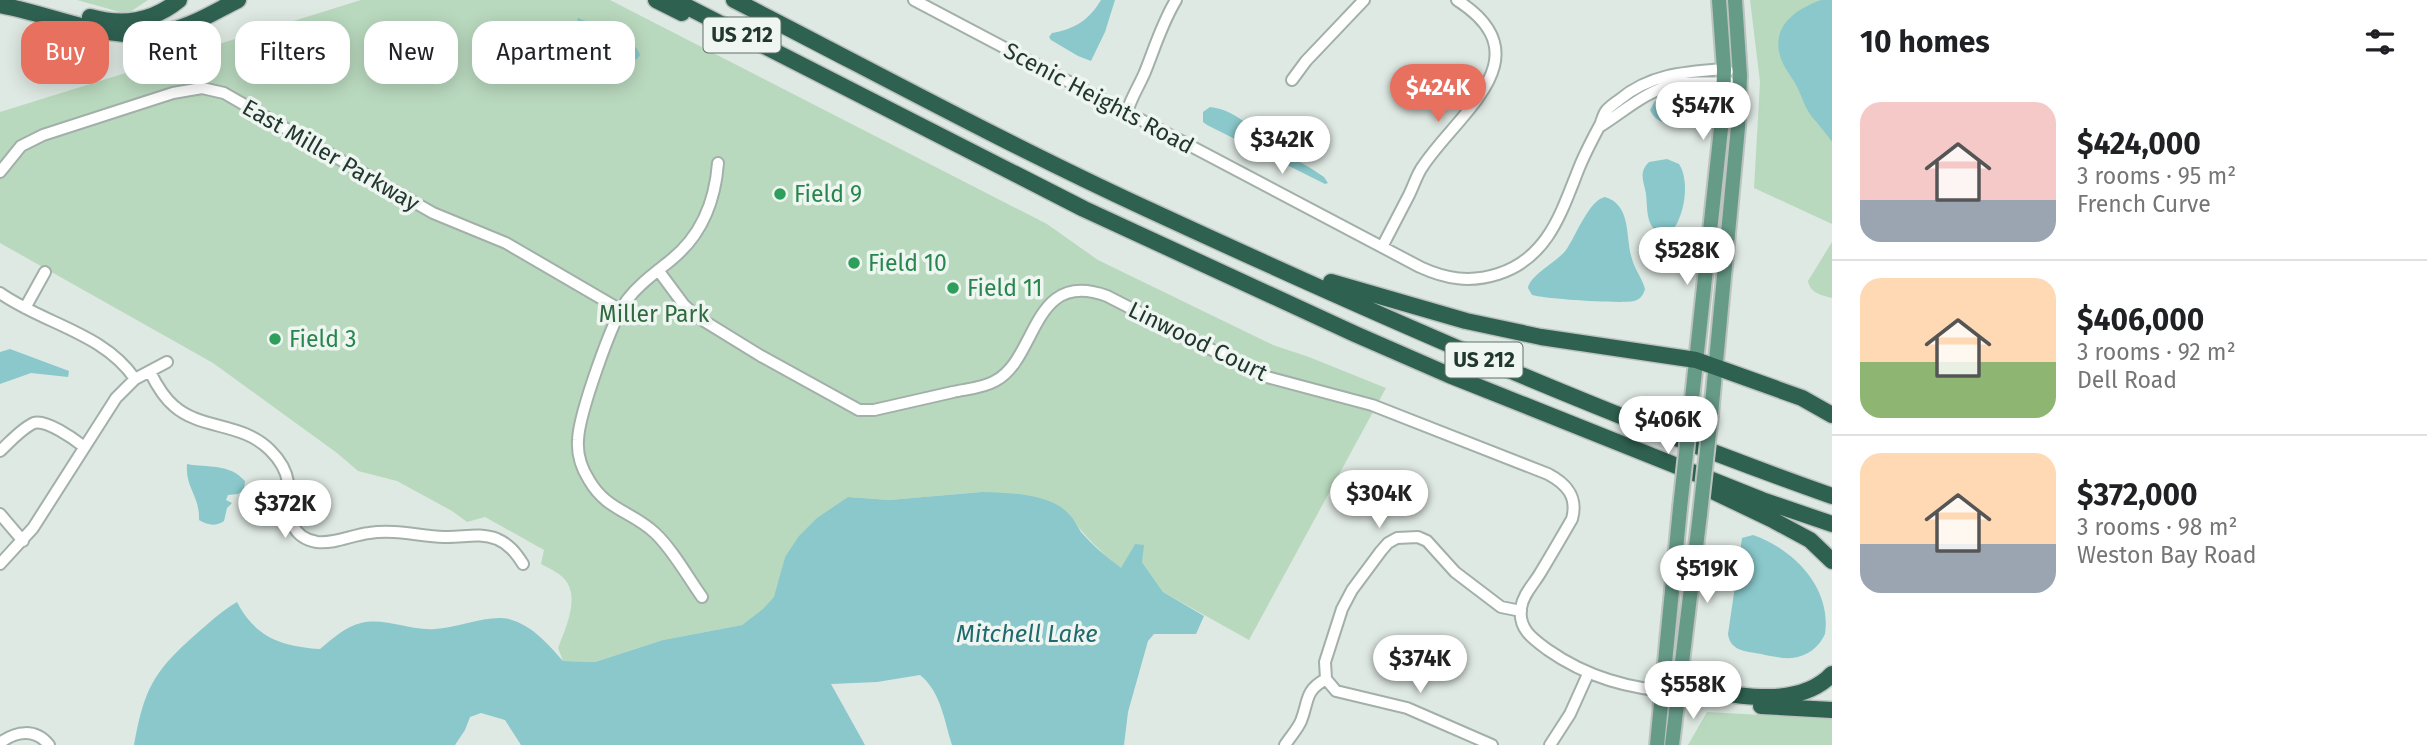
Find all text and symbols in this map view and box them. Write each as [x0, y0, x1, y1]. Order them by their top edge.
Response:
road number: US 212 [704, 18, 780, 52]
chip: Buy [21, 21, 109, 84]
chip: Rent [123, 21, 221, 84]
chip: Filters [235, 21, 350, 84]
chip: New [364, 21, 458, 84]
chip: Apartment [472, 21, 635, 84]
icon: filters [2361, 23, 2399, 61]
text: 10 homes [1860, 24, 1990, 60]
street label: Scenic Heights Road [999, 36, 1199, 160]
pin: $424K [1389, 64, 1487, 124]
text: $424K [1406, 73, 1470, 101]
pin: $547K [1654, 82, 1752, 142]
text: $547K [1672, 91, 1734, 119]
street label: East Miller Parkway [238, 93, 425, 217]
pin: $342K [1233, 116, 1331, 176]
text: $342K [1250, 125, 1314, 153]
text: $424,000 [2077, 126, 2201, 162]
icon: home [1916, 130, 2000, 214]
text: 3 rooms · 95 m² [2077, 162, 2236, 190]
place label: Field 9 [794, 180, 862, 208]
marker: Field 9 [772, 186, 788, 202]
text: French Curve [2077, 190, 2211, 218]
pin: $528K [1638, 228, 1736, 287]
text: $528K [1655, 236, 1719, 264]
place label: Field 10 [868, 249, 947, 277]
marker: Field 10 [846, 255, 862, 271]
place label: Field 11 [967, 274, 1043, 302]
marker: Field 11 [945, 280, 961, 296]
street label: Linwood Court [1124, 295, 1273, 387]
park label: Miller Park [599, 300, 709, 328]
text: $406,000 [2077, 302, 2204, 338]
icon: home [1916, 306, 2000, 390]
place label: Field 3 [289, 325, 356, 353]
marker: Field 3 [267, 331, 283, 347]
text: 3 rooms · 92 m² [2077, 338, 2236, 366]
road number: US 212 [1446, 342, 1522, 378]
text: Dell Road [2077, 366, 2177, 394]
pin: $406K [1619, 396, 1717, 456]
text: $406K [1635, 405, 1701, 433]
pin: $304K [1330, 470, 1428, 530]
text: $372,000 [2077, 477, 2198, 513]
text: $304K [1346, 479, 1412, 507]
pin: $372K [236, 480, 334, 540]
icon: home [1916, 481, 2000, 565]
text: $372K [254, 489, 316, 517]
text: 3 rooms · 98 m² [2077, 513, 2237, 541]
text: Weston Bay Road [2077, 541, 2257, 569]
pin: $519K [1658, 546, 1756, 605]
text: $519K [1676, 554, 1738, 582]
water label: Mitchell Lake [956, 620, 1098, 648]
pin: $374K [1371, 636, 1469, 695]
text: $374K [1389, 644, 1451, 672]
pin: $558K [1644, 662, 1742, 721]
text: $558K [1660, 670, 1726, 698]

